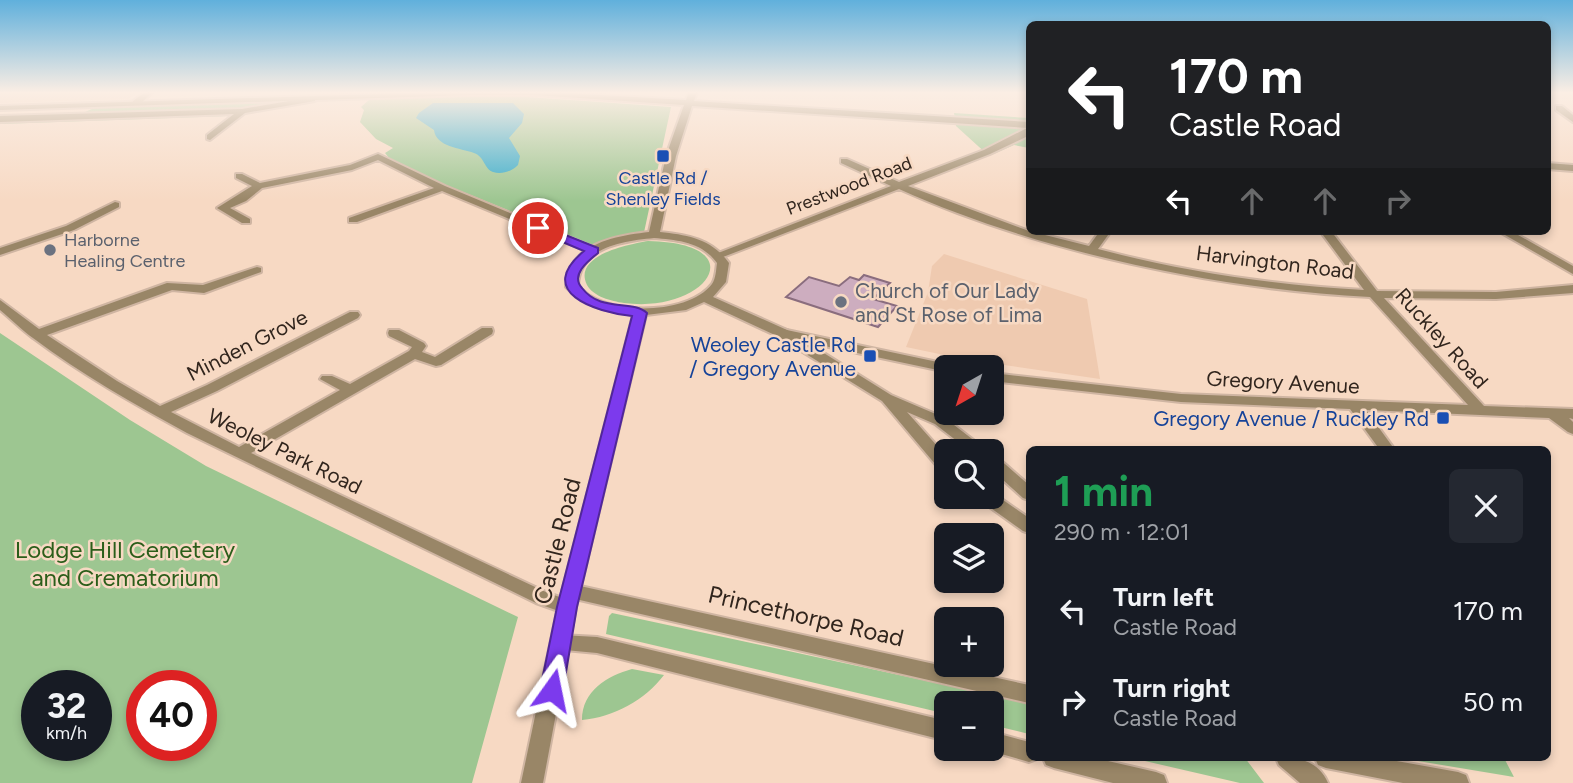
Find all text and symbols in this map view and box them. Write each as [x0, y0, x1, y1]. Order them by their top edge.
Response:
text: 170 m [1169, 46, 1303, 105]
icon: left [1054, 49, 1145, 140]
text: Castle Road [1169, 106, 1341, 144]
marker: Castle Rd / Shenley Fields [655, 148, 671, 164]
street label: Prestwood Road [783, 152, 915, 220]
place label: Castle Rd / Shenley Fields [605, 167, 721, 210]
icon: left [1160, 182, 1198, 220]
icon: ahead [1233, 182, 1271, 220]
icon: ahead [1306, 182, 1344, 220]
icon: right [1379, 182, 1417, 220]
pin [508, 198, 568, 258]
icon: arrive [519, 209, 557, 247]
place label: Harborne Healing Centre [64, 229, 185, 272]
street label: Harvington Road [1195, 240, 1355, 284]
marker: Harborne Healing Centre [42, 242, 58, 258]
place label: Church of Our Lady and St Rose of Lima [855, 278, 1042, 327]
street label: Ruckley Road [1390, 283, 1494, 393]
marker: Church of Our Lady and St Rose of Lima [833, 294, 849, 310]
street label: Minden Grove [182, 304, 312, 386]
place label: Weoley Castle Rd / Gregory Avenue [689, 332, 856, 381]
marker: Weoley Castle Rd / Gregory Avenue [862, 348, 878, 364]
north arrow [934, 355, 1004, 425]
map controls [934, 355, 1004, 761]
street label: Gregory Avenue [1206, 366, 1360, 398]
street label: Weoley Park Road [204, 403, 366, 499]
place label: Gregory Avenue / Ruckley Rd [1153, 406, 1429, 431]
marker: Gregory Avenue / Ruckley Rd [1435, 410, 1451, 426]
button: search [934, 439, 1004, 509]
text: 1 min [1054, 466, 1153, 517]
button: close [1449, 469, 1523, 543]
street label: Castle Road [527, 475, 587, 607]
text: 290 m · 12:01 [1054, 518, 1190, 546]
button: layers [934, 523, 1004, 593]
park label: Lodge Hill Cemetery and Crematorium [15, 535, 236, 592]
street label: Princethorpe Road [705, 579, 907, 653]
text: Turn left [1113, 581, 1214, 613]
icon: left [1054, 592, 1092, 630]
text: 170 m [1453, 595, 1523, 627]
button: + [934, 607, 1004, 677]
text: Castle Road [1113, 613, 1237, 641]
position arrow [515, 653, 589, 727]
speed limit sign: 40 [126, 670, 217, 761]
text: Turn right [1113, 672, 1230, 704]
icon: right [1054, 683, 1092, 721]
text: 32 [47, 685, 86, 727]
text: 50 m [1463, 686, 1523, 718]
button: − [934, 691, 1004, 761]
text: Castle Road [1113, 704, 1237, 732]
text: km/h [46, 722, 87, 744]

